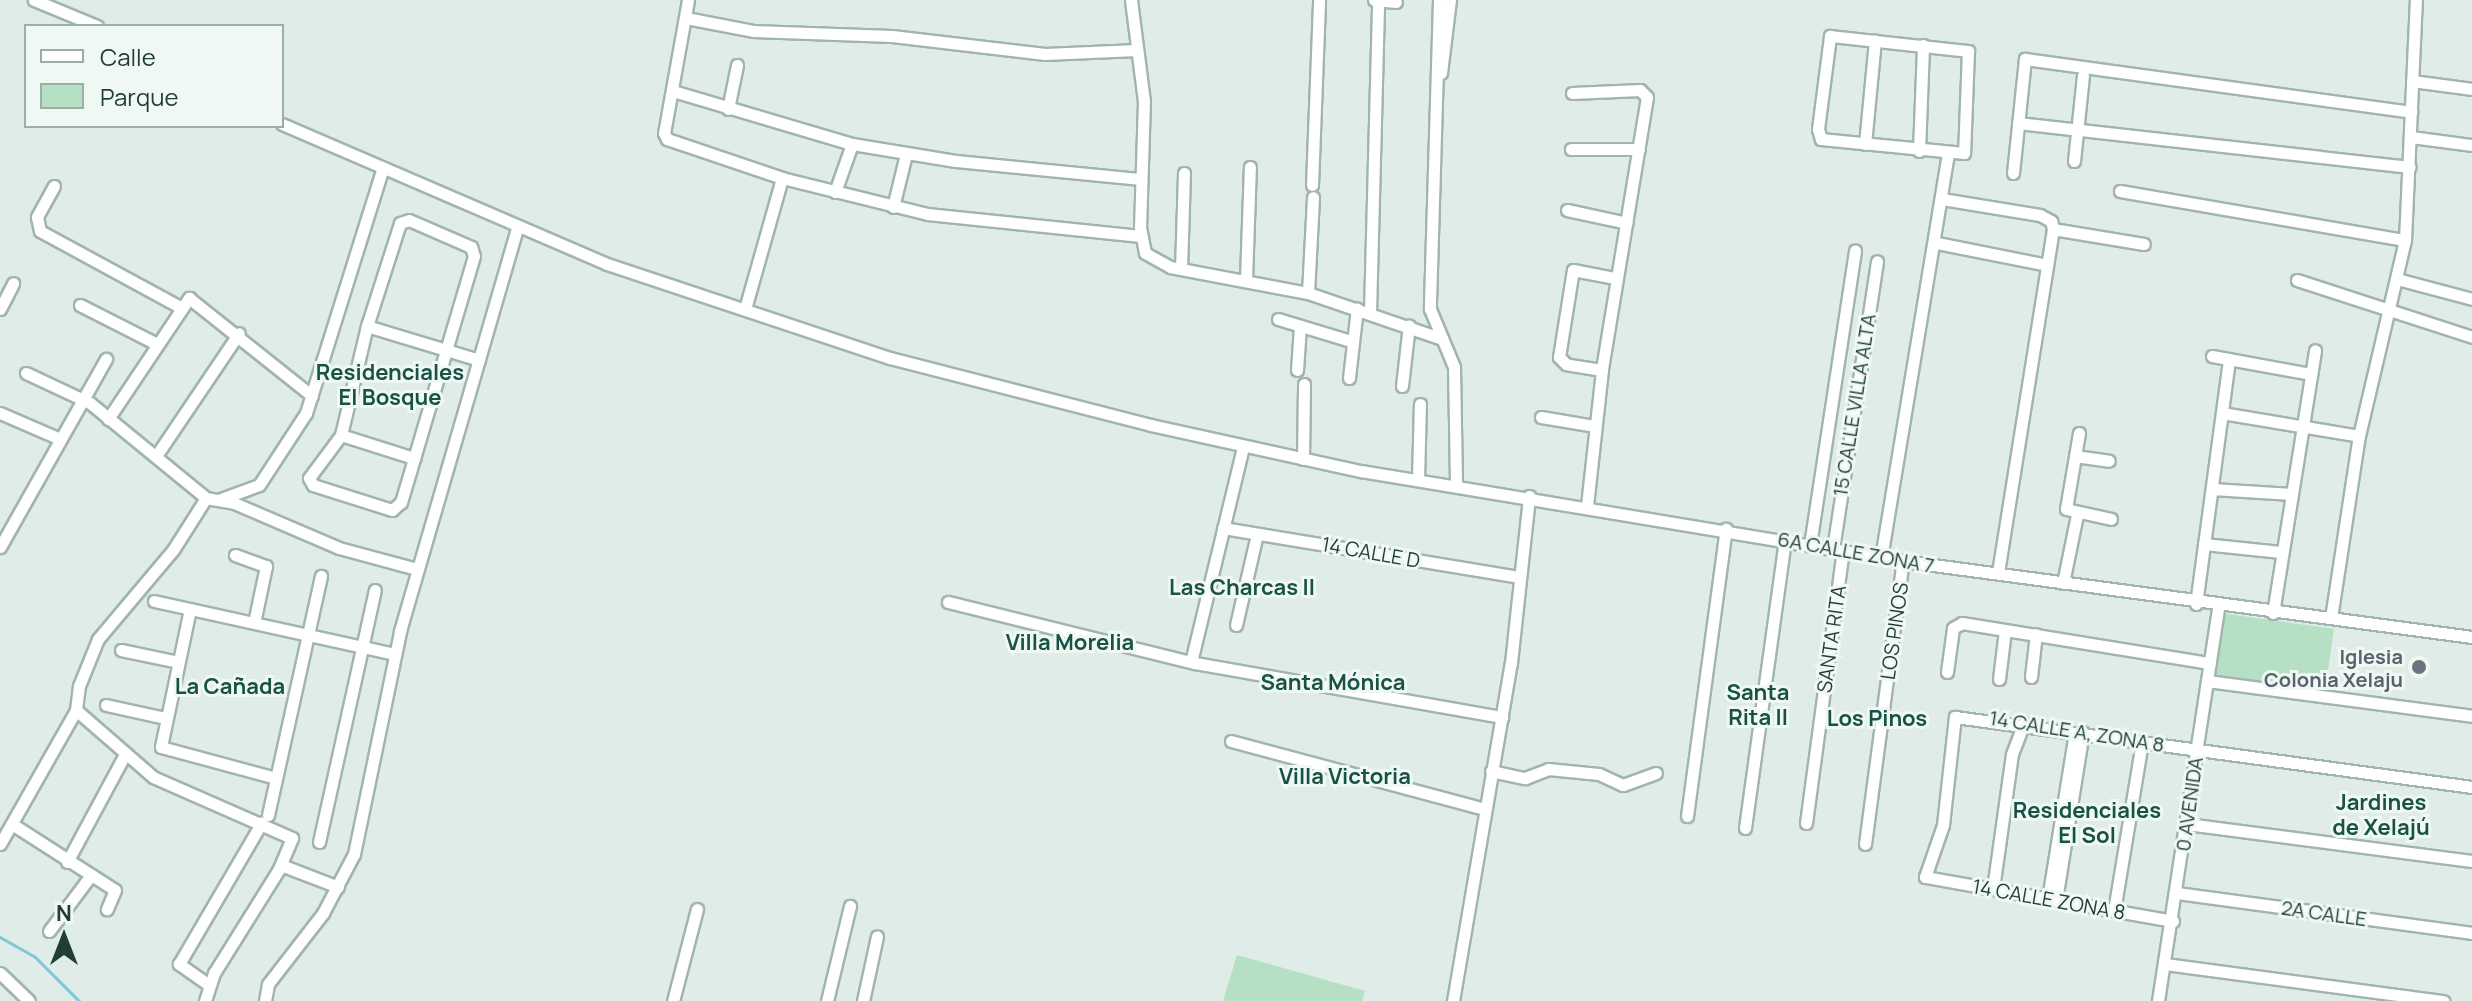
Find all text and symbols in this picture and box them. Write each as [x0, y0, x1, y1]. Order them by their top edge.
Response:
legend [24, 24, 284, 128]
text: Calle [100, 40, 156, 73]
text: Parque [100, 80, 178, 113]
street label: 15 CALLE VILLA ALTA [1828, 312, 1880, 498]
district label: Residenciales El Bosque [316, 359, 464, 410]
street label: 6A CALLE ZONA 7 [1776, 526, 1936, 578]
street label: 14 CALLE D [1320, 532, 1422, 572]
district label: Las Charcas II [1169, 575, 1315, 601]
street label: LOS PINOS [1875, 581, 1913, 681]
street label: SANTA RITA [1812, 584, 1850, 694]
district label: Villa Morelia [1006, 630, 1134, 656]
place label: Iglesia Colonia Xelaju [2264, 644, 2403, 691]
marker: Iglesia Colonia Xelaju [2410, 658, 2428, 676]
district label: Santa Mónica [1261, 670, 1405, 696]
district label: La Cañada [175, 674, 285, 700]
district label: Santa Rita II [1726, 679, 1790, 730]
street label: 14 CALLE A, ZONA 8 [1988, 705, 2166, 757]
district label: Los Pinos [1827, 706, 1927, 732]
street label: 0 AVENIDA [2171, 755, 2207, 853]
district label: Villa Victoria [1279, 764, 1411, 790]
district label: Jardines de Xelajú [2332, 789, 2430, 840]
district label: Residenciales El Sol [2013, 797, 2161, 848]
street label: 14 CALLE ZONA 8 [1971, 874, 2127, 924]
street label: 2A CALLE [2280, 895, 2368, 931]
north arrow [24, 897, 104, 977]
text: N [56, 898, 72, 928]

